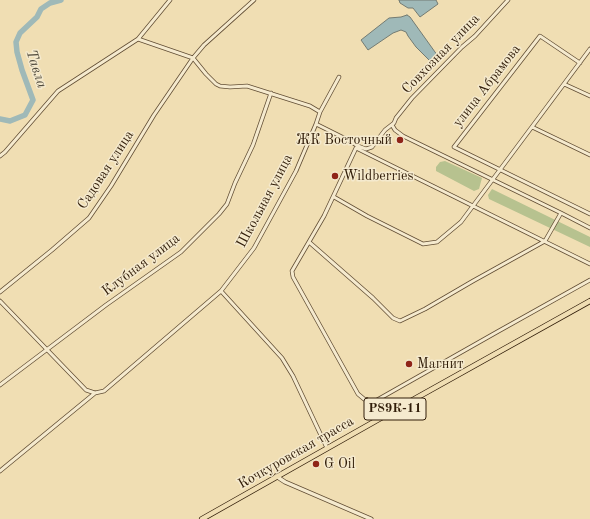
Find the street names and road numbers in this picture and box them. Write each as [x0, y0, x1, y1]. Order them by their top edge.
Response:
street label: Совхозная улица [399, 11, 483, 97]
street label: улица Абрамова [450, 41, 524, 131]
street label: Садовая улица [74, 127, 138, 213]
street label: Школьная улица [233, 151, 297, 251]
street label: Клубная улица [99, 230, 183, 300]
road number: Р89К-11 [364, 398, 426, 420]
street label: Кочкуровская трасса [235, 413, 357, 493]

